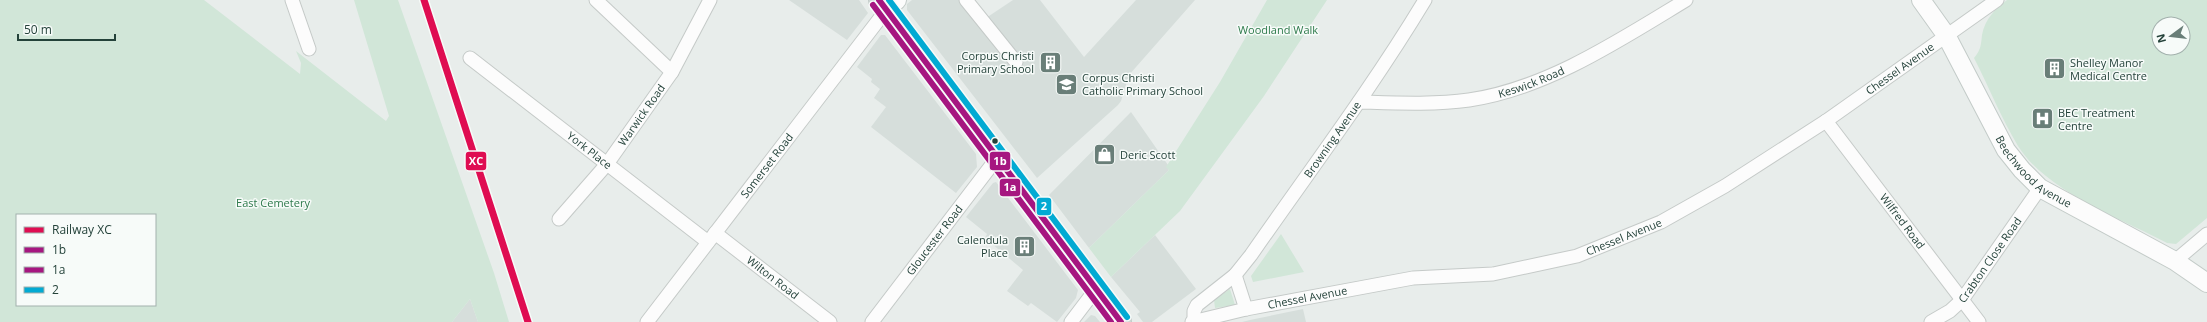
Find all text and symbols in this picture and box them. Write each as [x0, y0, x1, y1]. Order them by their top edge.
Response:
scale bar [18, 16, 115, 42]
north arrow [2151, 16, 2191, 56]
text: 50 m [24, 21, 52, 38]
park label: Woodland Walk [1238, 22, 1318, 37]
text: N [2152, 32, 2169, 45]
street label: Chessel Avenue [1862, 39, 1937, 98]
place label: Corpus Christi Primary School [957, 48, 1034, 76]
building icon: Corpus Christi Primary School [1037, 49, 1063, 75]
place label: Shelley Manor Medical Centre [2070, 55, 2147, 83]
building icon: Shelley Manor Medical Centre [2042, 56, 2068, 82]
street label: Keswick Road [1496, 62, 1567, 101]
place label: Corpus Christi Catholic Primary School [1082, 70, 1203, 98]
school or university icon: Corpus Christi Catholic Primary School [1054, 71, 1080, 97]
street label: Warwick Road [614, 81, 668, 149]
street label: Browning Avenue [1300, 98, 1364, 180]
place label: BEC Treatment Centre [2058, 105, 2135, 133]
hospital icon: BEC Treatment Centre [2030, 106, 2056, 132]
street label: York Place [564, 128, 615, 172]
street label: Somerset Road [737, 130, 796, 201]
street label: Beechwood Avenue [1993, 133, 2074, 211]
unlabelled marker [990, 136, 1000, 146]
shop icon: Deric Scott [1091, 142, 1117, 168]
place label: Deric Scott [1120, 147, 1175, 162]
line badge: XC [465, 151, 487, 171]
line badge: 1b [989, 151, 1011, 171]
text: XC [469, 153, 483, 168]
text: 1b [993, 153, 1007, 168]
line badge: 1a [999, 178, 1021, 197]
text: 1a [1004, 179, 1016, 194]
street label: Wilfred Road [1877, 190, 1929, 252]
park label: East Cemetery [236, 195, 310, 210]
line badge: 2 [1036, 197, 1052, 216]
text: 2 [1041, 198, 1047, 213]
street label: Gloucester Road [902, 202, 966, 278]
legend [16, 214, 156, 306]
street label: Chessel Avenue [1584, 214, 1664, 259]
street label: Crabton Close Road [1954, 214, 2025, 306]
text: Railway XC [52, 221, 112, 238]
place label: Calendula Place [957, 232, 1008, 260]
building icon: Calendula Place [1011, 233, 1037, 259]
text: 1b [52, 241, 66, 258]
street label: Wilton Road [744, 252, 802, 302]
text: 1a [52, 261, 66, 278]
text: 2 [52, 281, 59, 298]
street label: Chessel Avenue [1266, 282, 1348, 312]

